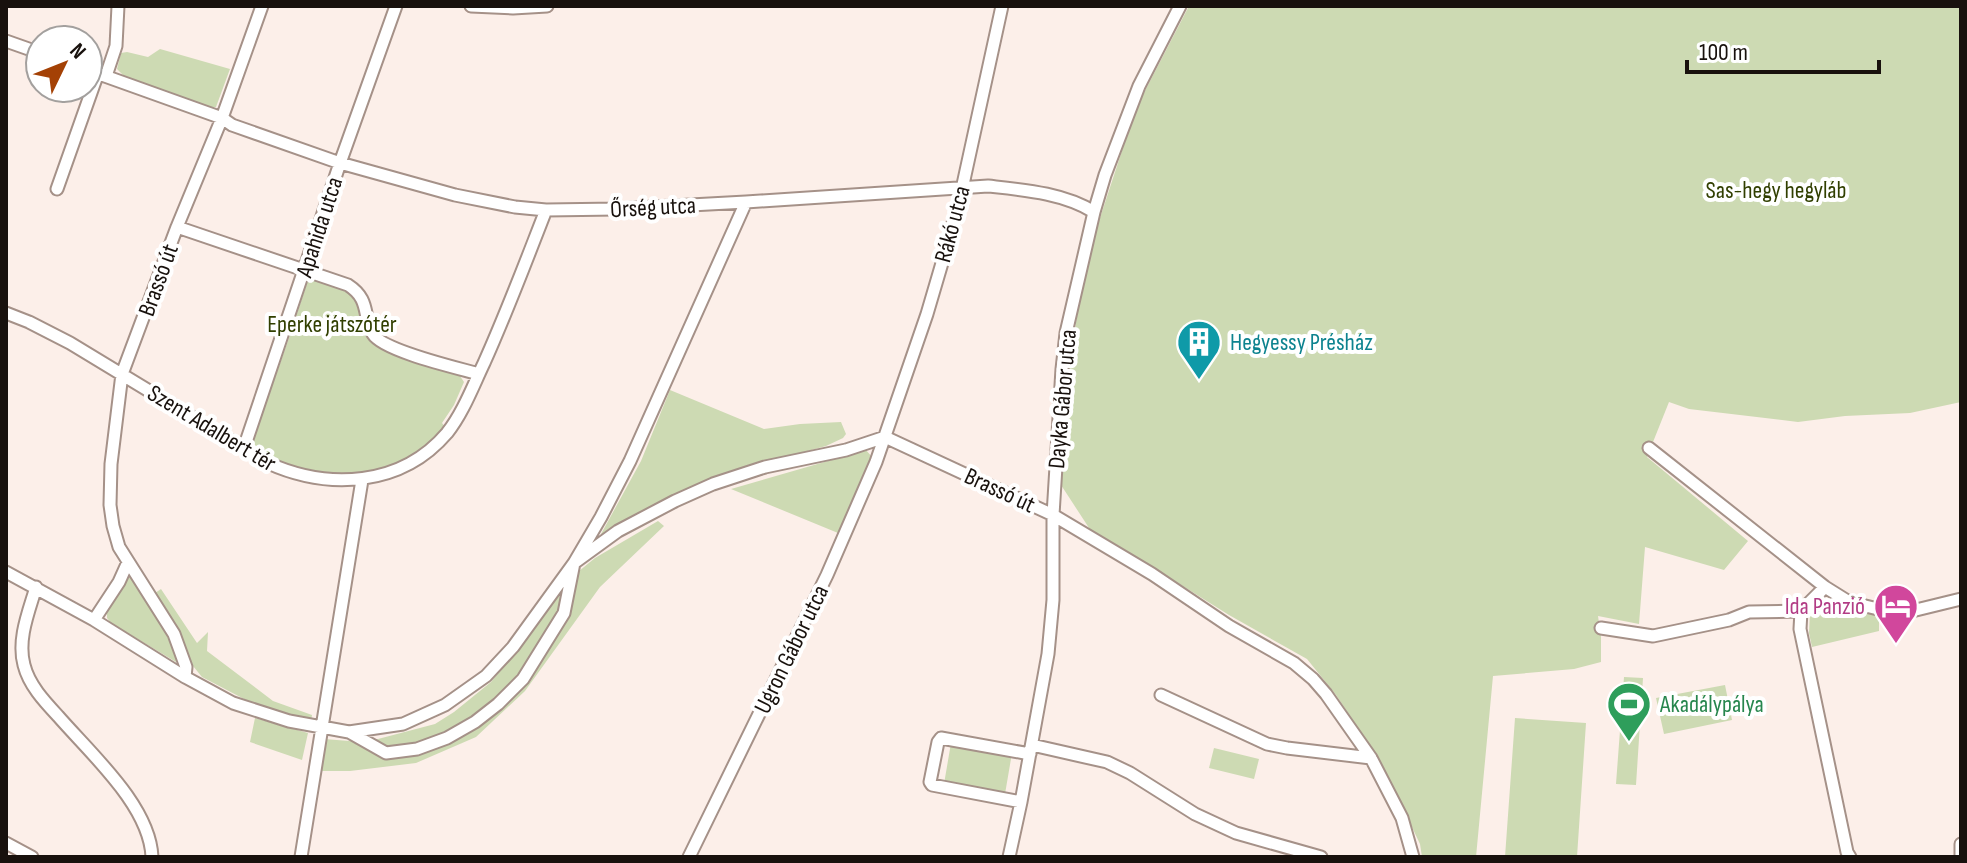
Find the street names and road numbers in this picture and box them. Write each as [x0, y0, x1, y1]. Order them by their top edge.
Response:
street label: Apahida utca [289, 174, 349, 282]
street label: Rákó utca [928, 183, 977, 266]
street label: Őrség utca [609, 191, 697, 224]
street label: Brassó út [132, 240, 185, 320]
street label: Dayka Gábor utca [1042, 328, 1083, 470]
street label: Szent Adalbert tér [142, 379, 281, 478]
street label: Brassó út [960, 462, 1040, 519]
street label: Ugron Gábor utca [748, 580, 835, 718]

